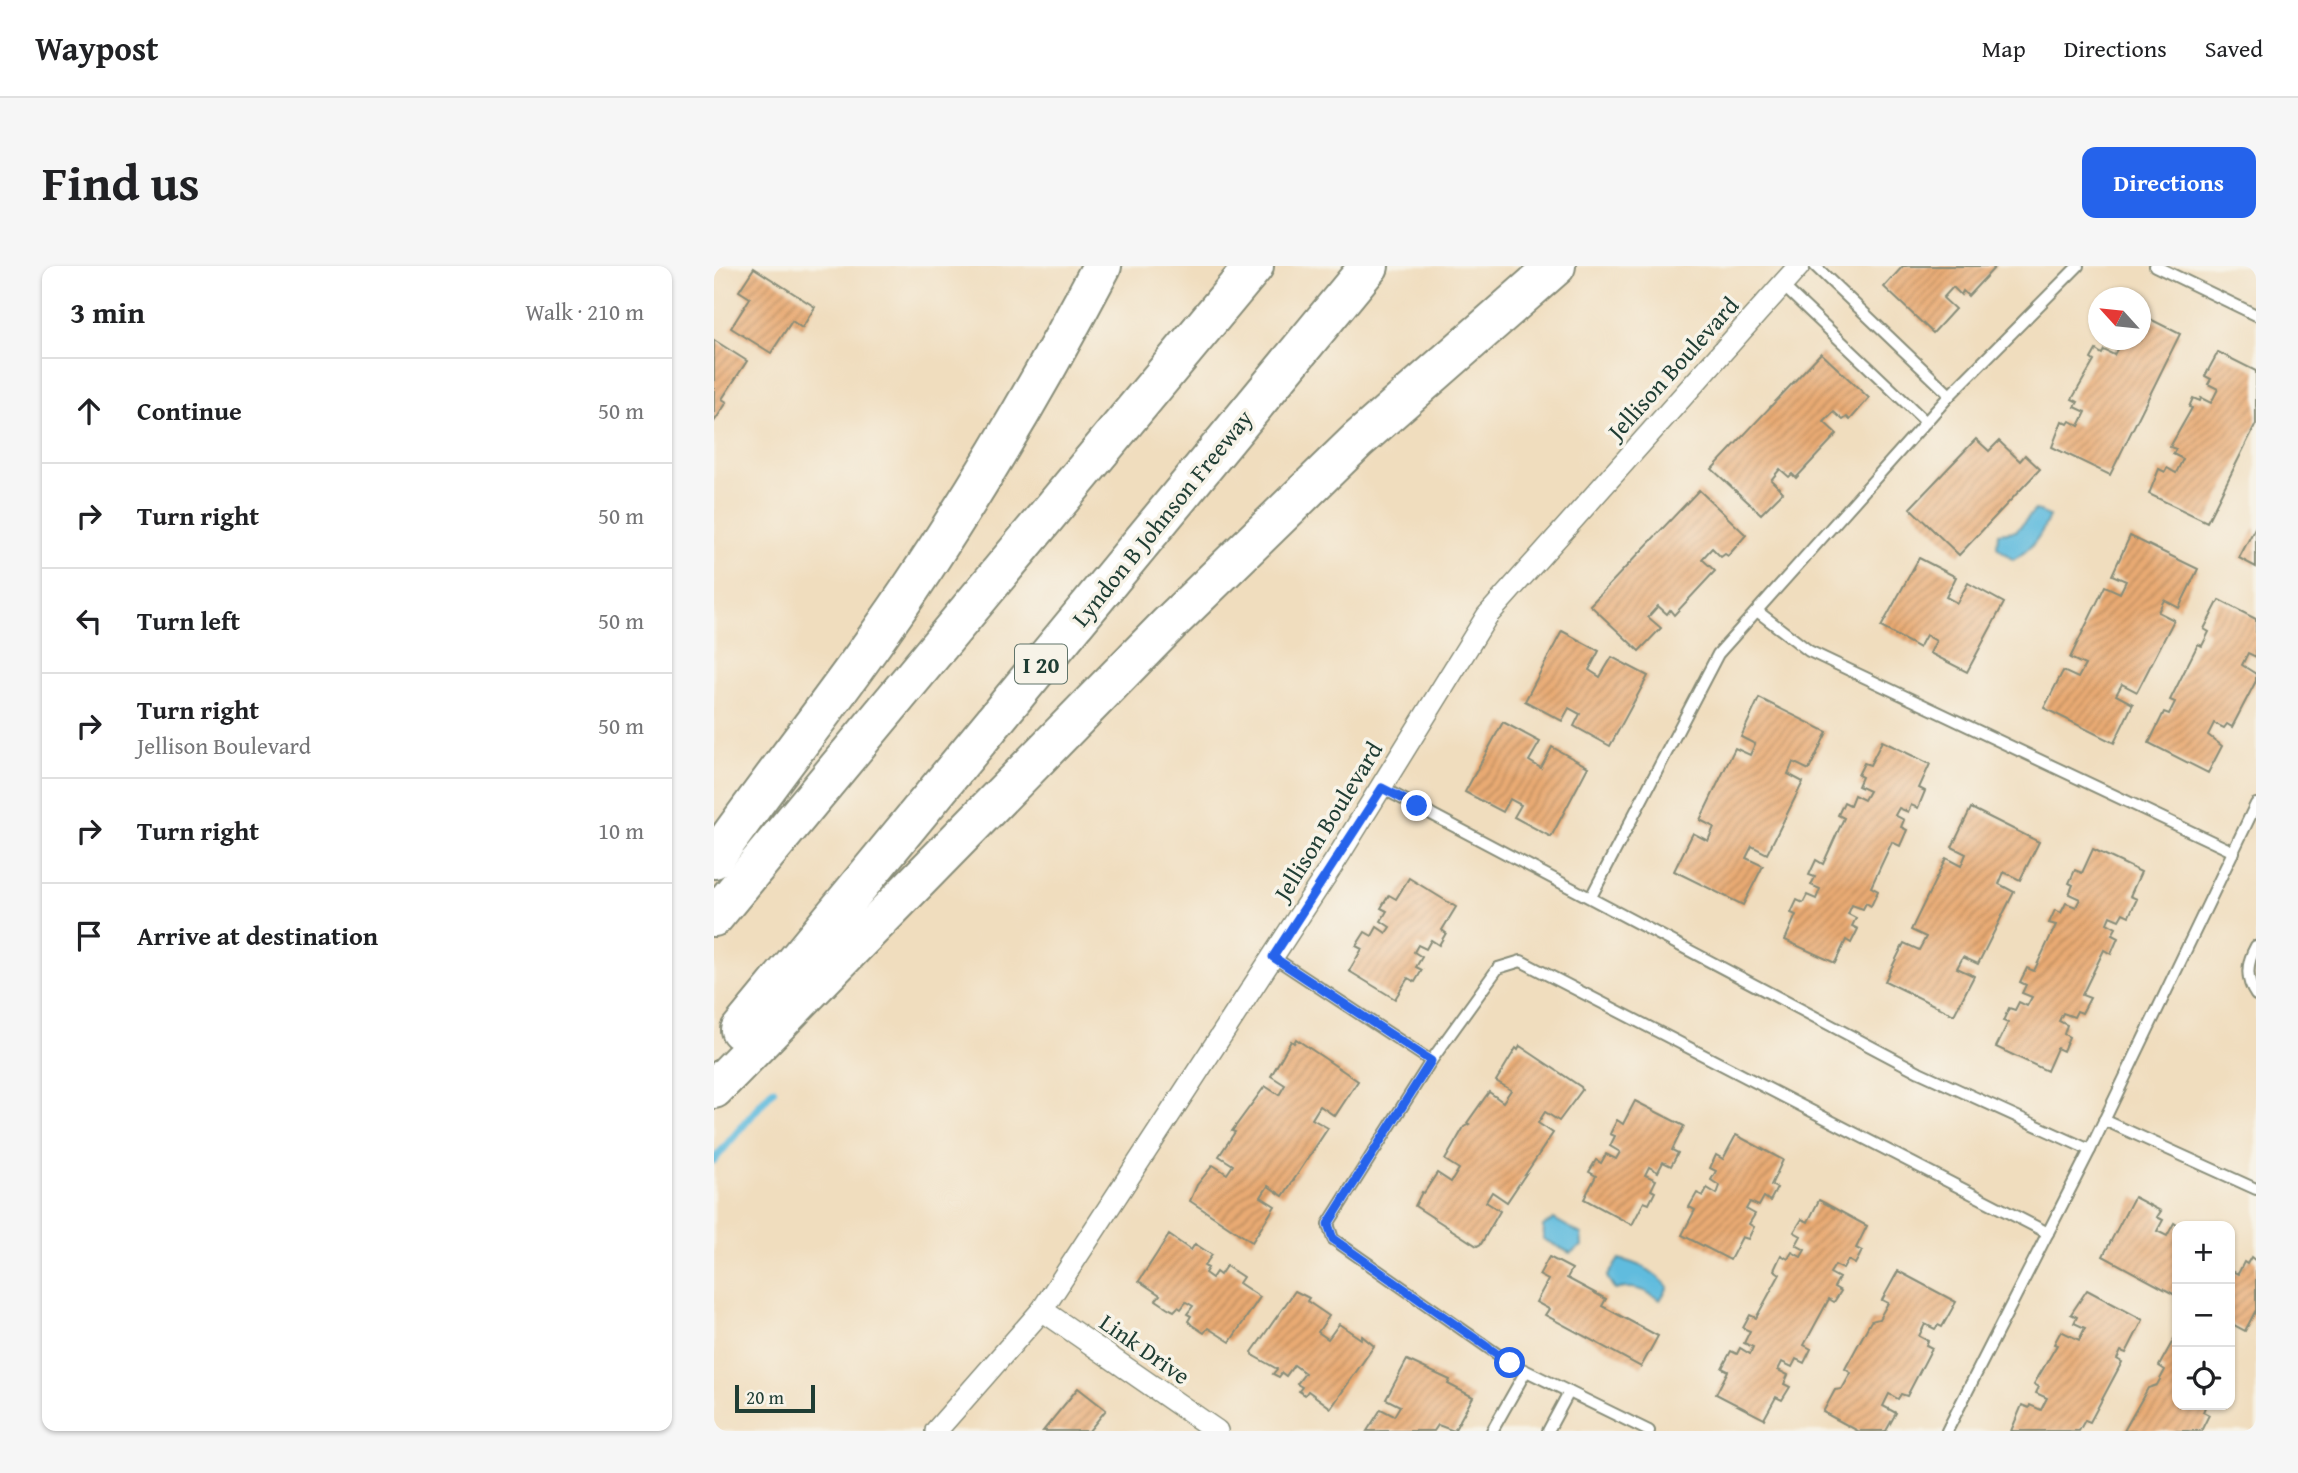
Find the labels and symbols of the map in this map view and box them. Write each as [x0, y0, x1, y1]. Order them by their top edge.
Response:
north arrow [2088, 287, 2151, 350]
street label: Jellison Boulevard [1597, 289, 1747, 449]
street label: Lyndon B Johnson Freeway [1063, 402, 1261, 634]
road number: I 20 [1015, 644, 1067, 684]
street label: Jellison Boulevard [1263, 735, 1391, 910]
route end [1401, 790, 1432, 821]
street label: Link Drive [1093, 1305, 1197, 1393]
route start [1494, 1347, 1525, 1378]
scale bar [735, 1382, 816, 1414]

